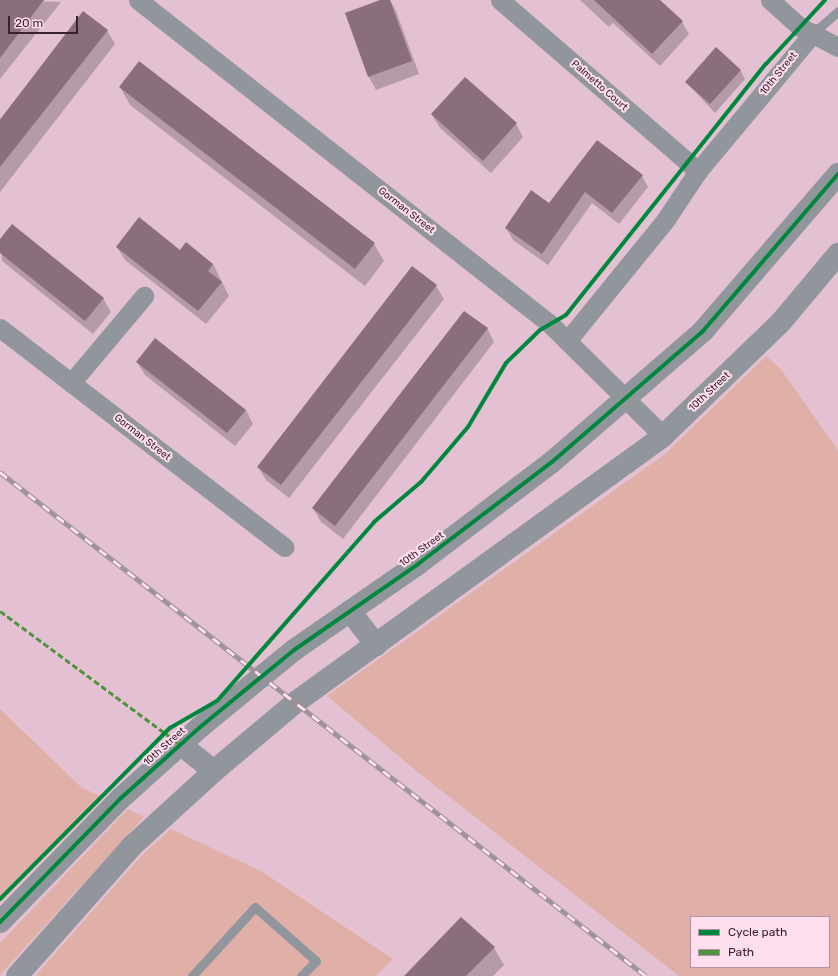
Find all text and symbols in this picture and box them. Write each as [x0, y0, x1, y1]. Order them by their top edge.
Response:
scale bar [10, 8, 80, 34]
text: 20 m [15, 16, 43, 30]
street label: 10th Street [758, 50, 800, 98]
street label: Palmetto Court [568, 58, 630, 114]
street label: Gorman Street [375, 185, 437, 237]
street label: 10th Street [687, 370, 733, 414]
street label: Gorman Street [111, 412, 173, 464]
street label: 10th Street [397, 530, 447, 570]
street label: 10th Street [142, 725, 188, 769]
legend [690, 916, 830, 968]
text: Cycle path [728, 925, 787, 939]
text: Path [728, 945, 754, 959]

